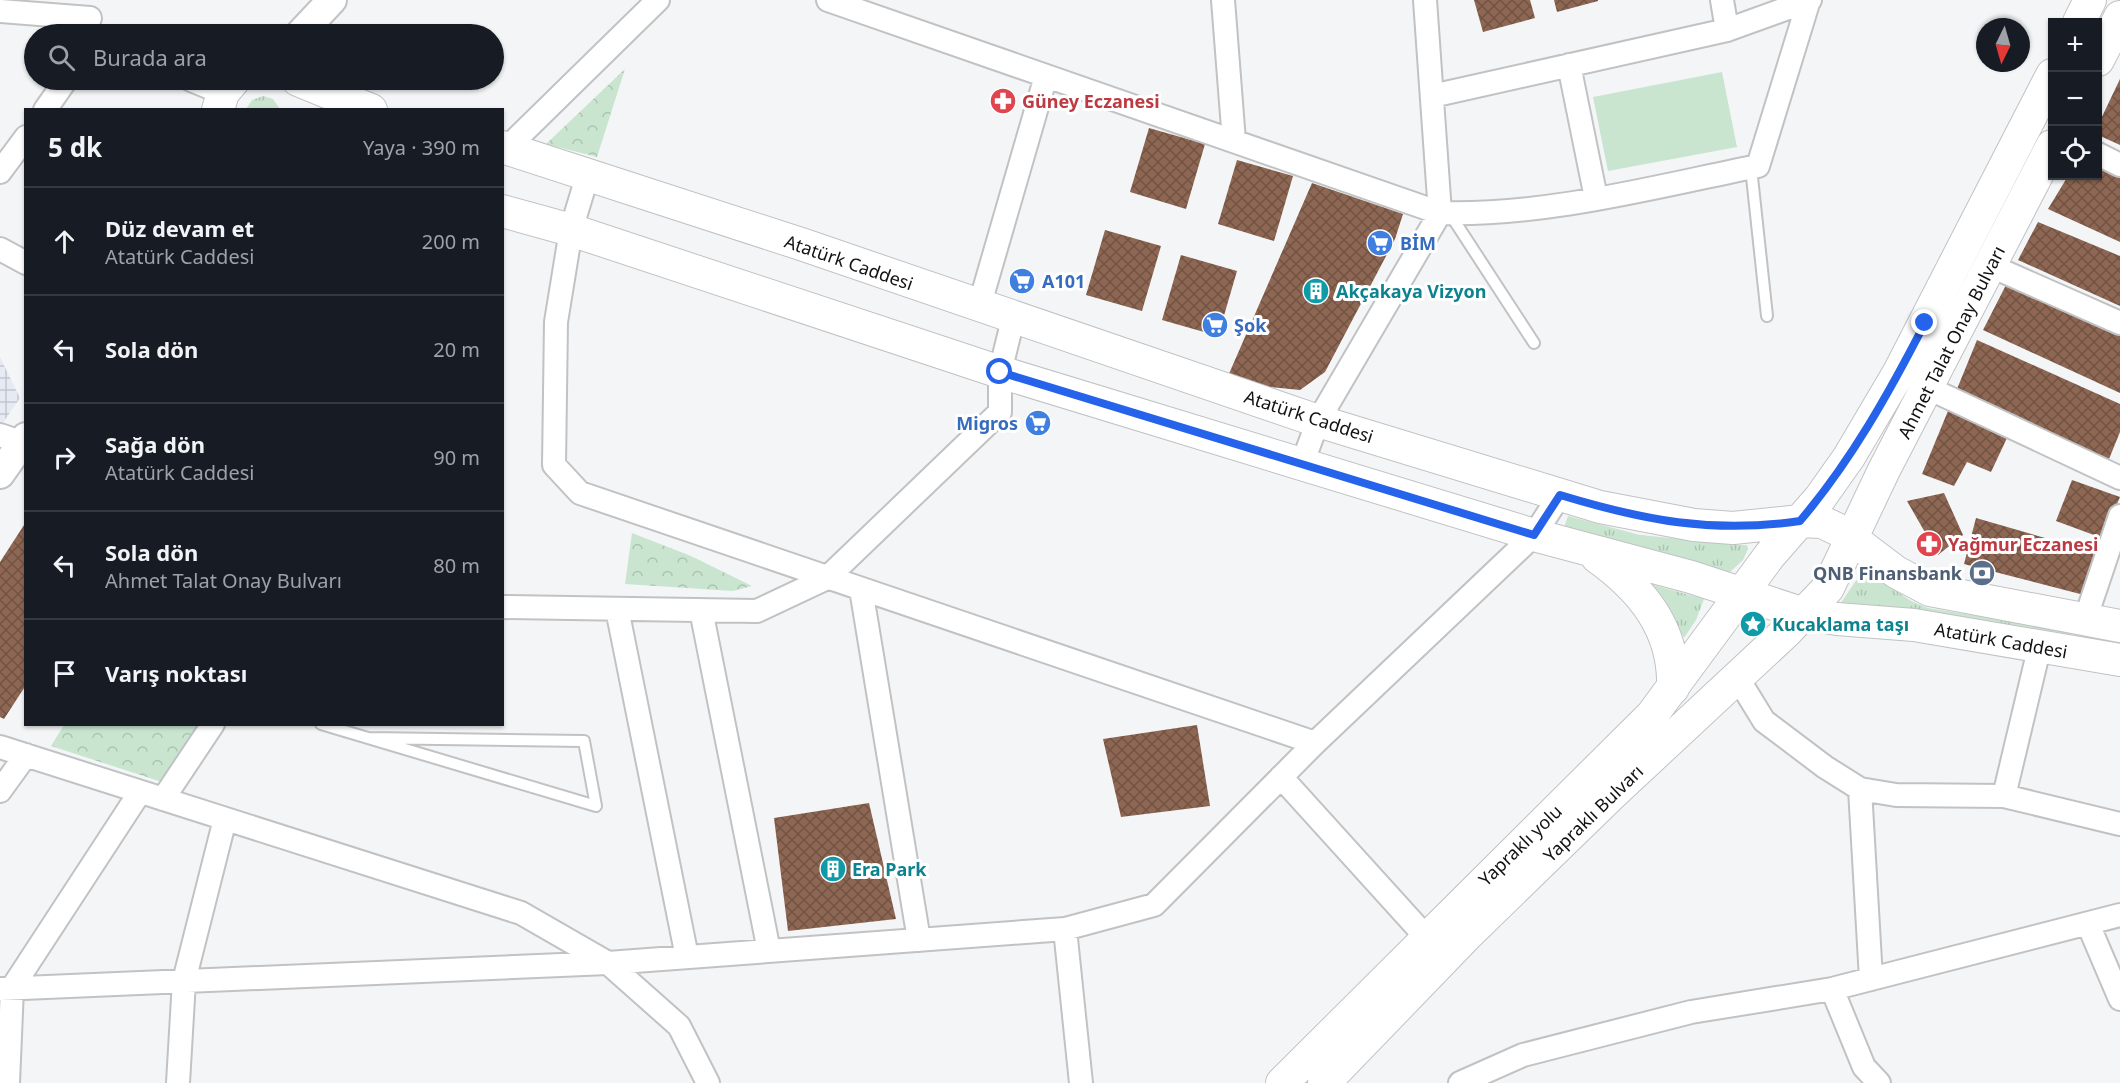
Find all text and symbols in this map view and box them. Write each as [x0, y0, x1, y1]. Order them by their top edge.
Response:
north arrow [1976, 18, 2030, 72]
map controls [2048, 18, 2102, 180]
button: + [2048, 18, 2102, 72]
search box [24, 24, 504, 90]
icon: search [45, 41, 78, 74]
text: Burada ara [93, 42, 207, 72]
button: − [2048, 72, 2102, 126]
pharmacy icon: Güney Eczanesi [988, 86, 1018, 116]
place label: Güney Eczanesi [1022, 89, 1160, 113]
button: locate [2048, 126, 2102, 180]
text: 5 dk [48, 129, 102, 165]
text: Yaya · 390 m [363, 134, 480, 161]
text: Düz devam et [105, 213, 254, 243]
icon: ahead [48, 225, 81, 258]
text: 200 m [422, 228, 480, 255]
supermarket icon: BİM [1365, 228, 1395, 258]
street label: Atatürk Caddesi [782, 229, 916, 295]
place label: BİM [1400, 231, 1436, 255]
street label: Ahmet Talat Onay Bulvarı [1892, 242, 2010, 442]
text: Atatürk Caddesi [105, 243, 254, 270]
supermarket icon: A101 [1007, 266, 1037, 296]
place label: A101 [1042, 269, 1085, 293]
building icon: Akçakaya Vizyon [1301, 276, 1331, 306]
place label: Akçakaya Vizyon [1336, 279, 1487, 303]
route end [1911, 309, 1937, 335]
supermarket icon: Şok [1200, 310, 1230, 340]
place label: Şok [1234, 313, 1267, 337]
icon: left [48, 333, 81, 366]
text: Sola dön [105, 334, 198, 364]
text: 20 m [433, 336, 480, 363]
route start [986, 358, 1012, 384]
street label: Atatürk Caddesi [1241, 384, 1377, 448]
supermarket icon: Migros [1023, 408, 1053, 438]
place label: Migros [956, 411, 1018, 435]
text: Sağa dön [105, 429, 205, 459]
icon: right [48, 441, 81, 474]
text: 90 m [433, 444, 480, 471]
text: Atatürk Caddesi [105, 459, 254, 486]
pharmacy icon: Yağmur Eczanesi [1914, 529, 1944, 559]
place label: Yağmur Eczanesi [1948, 532, 2098, 556]
text: Sola dön [105, 537, 198, 567]
icon: left [48, 549, 81, 582]
text: 80 m [433, 552, 480, 579]
bank icon: QNB Finansbank [1967, 558, 1997, 588]
place label: QNB Finansbank [1813, 561, 1963, 585]
text: Ahmet Talat Onay Bulvarı [105, 567, 342, 594]
place icon: Kucaklama taşı [1738, 609, 1768, 639]
place label: Kucaklama taşı [1772, 612, 1909, 636]
street label: Atatürk Caddesi [1933, 617, 2069, 663]
icon: arrive [48, 657, 81, 690]
text: Varış noktası [105, 658, 247, 688]
street label: Yapraklı Bulvarı [1538, 759, 1648, 867]
street label: Yapraklı yolu [1473, 799, 1567, 891]
building icon: Era Park [818, 854, 848, 884]
place label: Era Park [852, 857, 927, 881]

